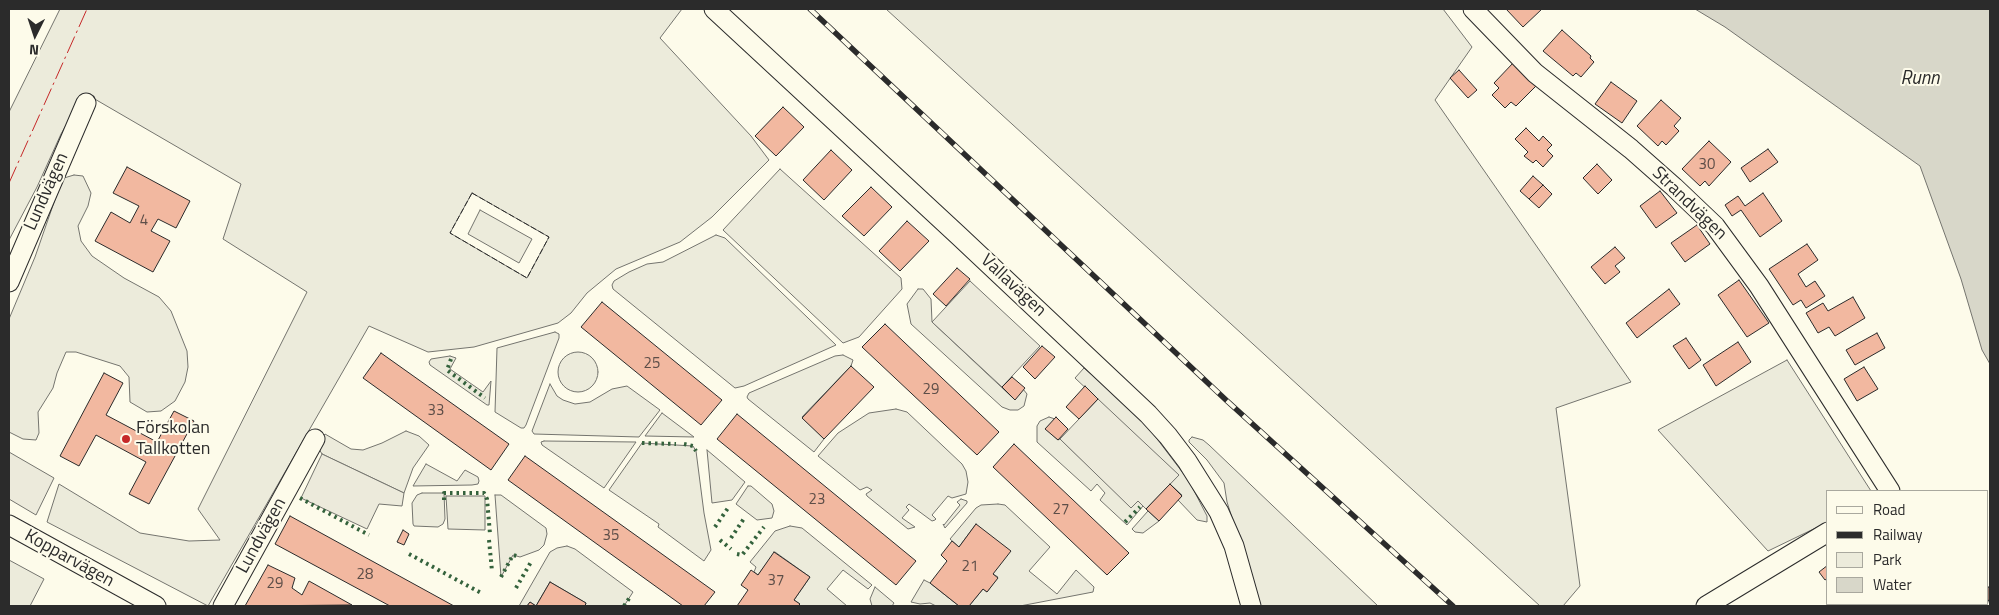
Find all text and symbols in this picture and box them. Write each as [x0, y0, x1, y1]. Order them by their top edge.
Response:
north arrow [10, 10, 60, 60]
text: N [28, 40, 39, 61]
water label: Runn [1900, 68, 1940, 90]
street label: Lundvägen [20, 150, 74, 234]
house number: 30 [1699, 156, 1715, 174]
street label: Strandvägen [1647, 163, 1731, 245]
house number: 4 [140, 212, 148, 230]
street label: Vallavägen [976, 250, 1050, 322]
house number: 25 [644, 355, 660, 373]
house number: 29 [923, 381, 939, 399]
house number: 33 [428, 402, 444, 420]
place label: Förskolan Tallkotten [136, 418, 210, 460]
marker: Förskolan Tallkotten [120, 433, 132, 445]
legend [1826, 490, 1989, 605]
house number: 23 [809, 491, 825, 509]
street label: Lundvägen [232, 495, 292, 577]
text: Road [1873, 498, 1905, 521]
house number: 27 [1053, 501, 1069, 519]
text: Railway [1873, 523, 1923, 546]
street label: Kopparvägen [20, 525, 118, 593]
house number: 35 [603, 527, 619, 545]
text: Park [1873, 548, 1902, 571]
house number: 21 [962, 558, 978, 576]
house number: 28 [357, 566, 373, 584]
house number: 37 [768, 572, 784, 590]
text: Water [1873, 573, 1912, 596]
house number: 29 [267, 575, 283, 593]

